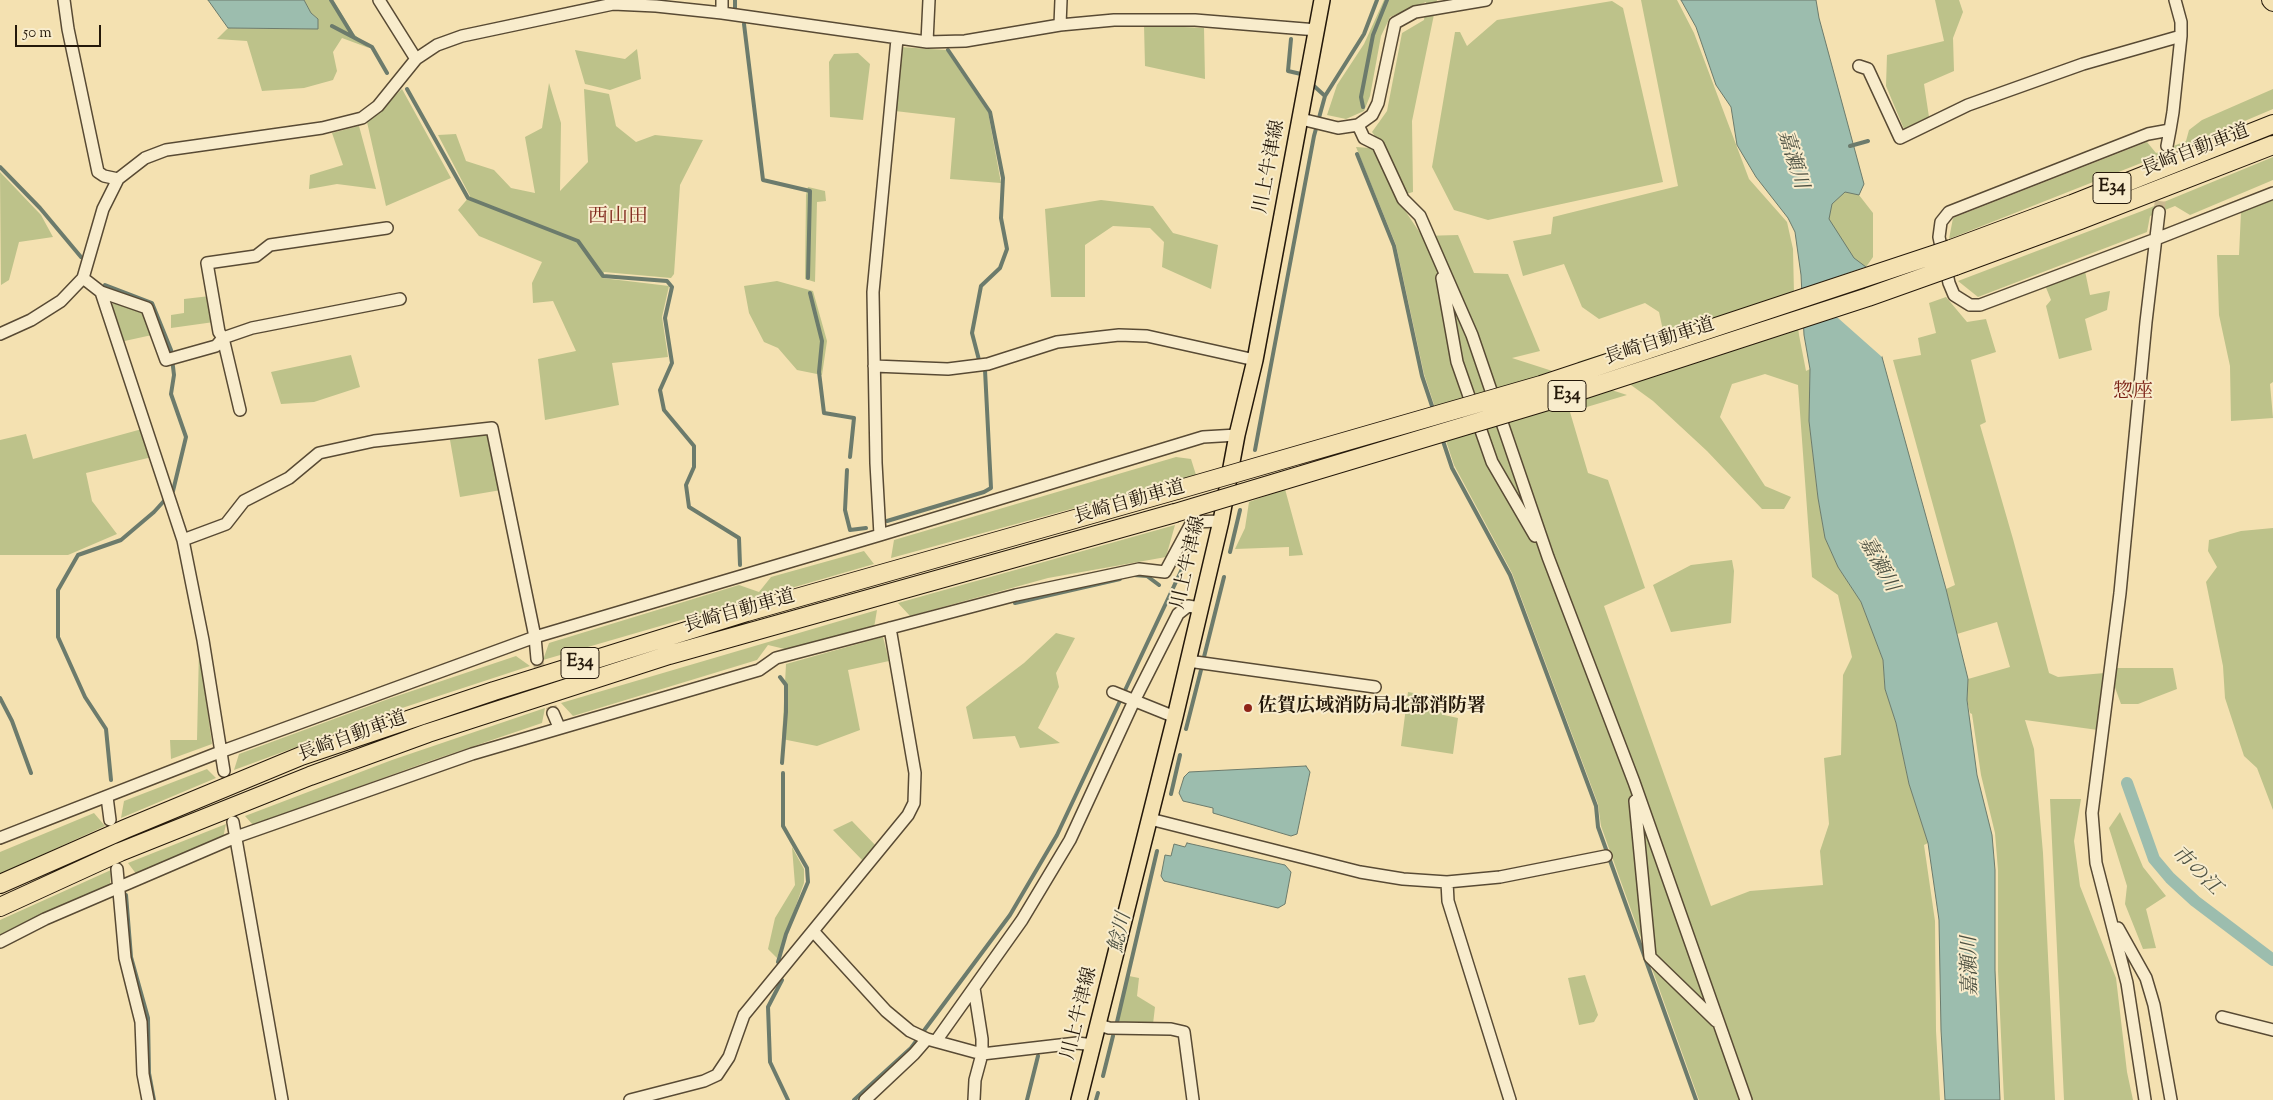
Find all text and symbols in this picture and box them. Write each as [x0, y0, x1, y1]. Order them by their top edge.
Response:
scale bar [18, 15, 104, 47]
text: 50 m [23, 23, 52, 44]
street label: 川上牛津線 [1251, 118, 1291, 216]
street label: 長崎自動車道 [2139, 121, 2253, 183]
water label: 嘉瀬川 [1771, 128, 1811, 192]
road number: E34 [2093, 172, 2131, 204]
district label: 西山田 [588, 207, 648, 231]
street label: 長崎自動車道 [1602, 315, 1718, 371]
road number: E34 [1548, 381, 1586, 412]
district label: 惣座 [2113, 382, 2153, 406]
street label: 長崎自動車道 [1072, 477, 1188, 531]
street label: 川上牛津線 [1168, 514, 1212, 612]
water label: 嘉瀬川 [1852, 533, 1902, 597]
street label: 長崎自動車道 [682, 586, 798, 640]
road number: E34 [561, 648, 599, 678]
place label: 佐賀広域消防局北部消防署 [1258, 697, 1486, 719]
marker: 佐賀広域消防局北部消防署 [1242, 702, 1254, 714]
street label: 長崎自動車道 [296, 708, 410, 768]
water label: 市の江 [2165, 843, 2225, 901]
water label: 鯰川 [1106, 911, 1138, 955]
water label: 嘉瀬川 [1959, 936, 1985, 996]
street label: 川上牛津線 [1058, 965, 1104, 1063]

